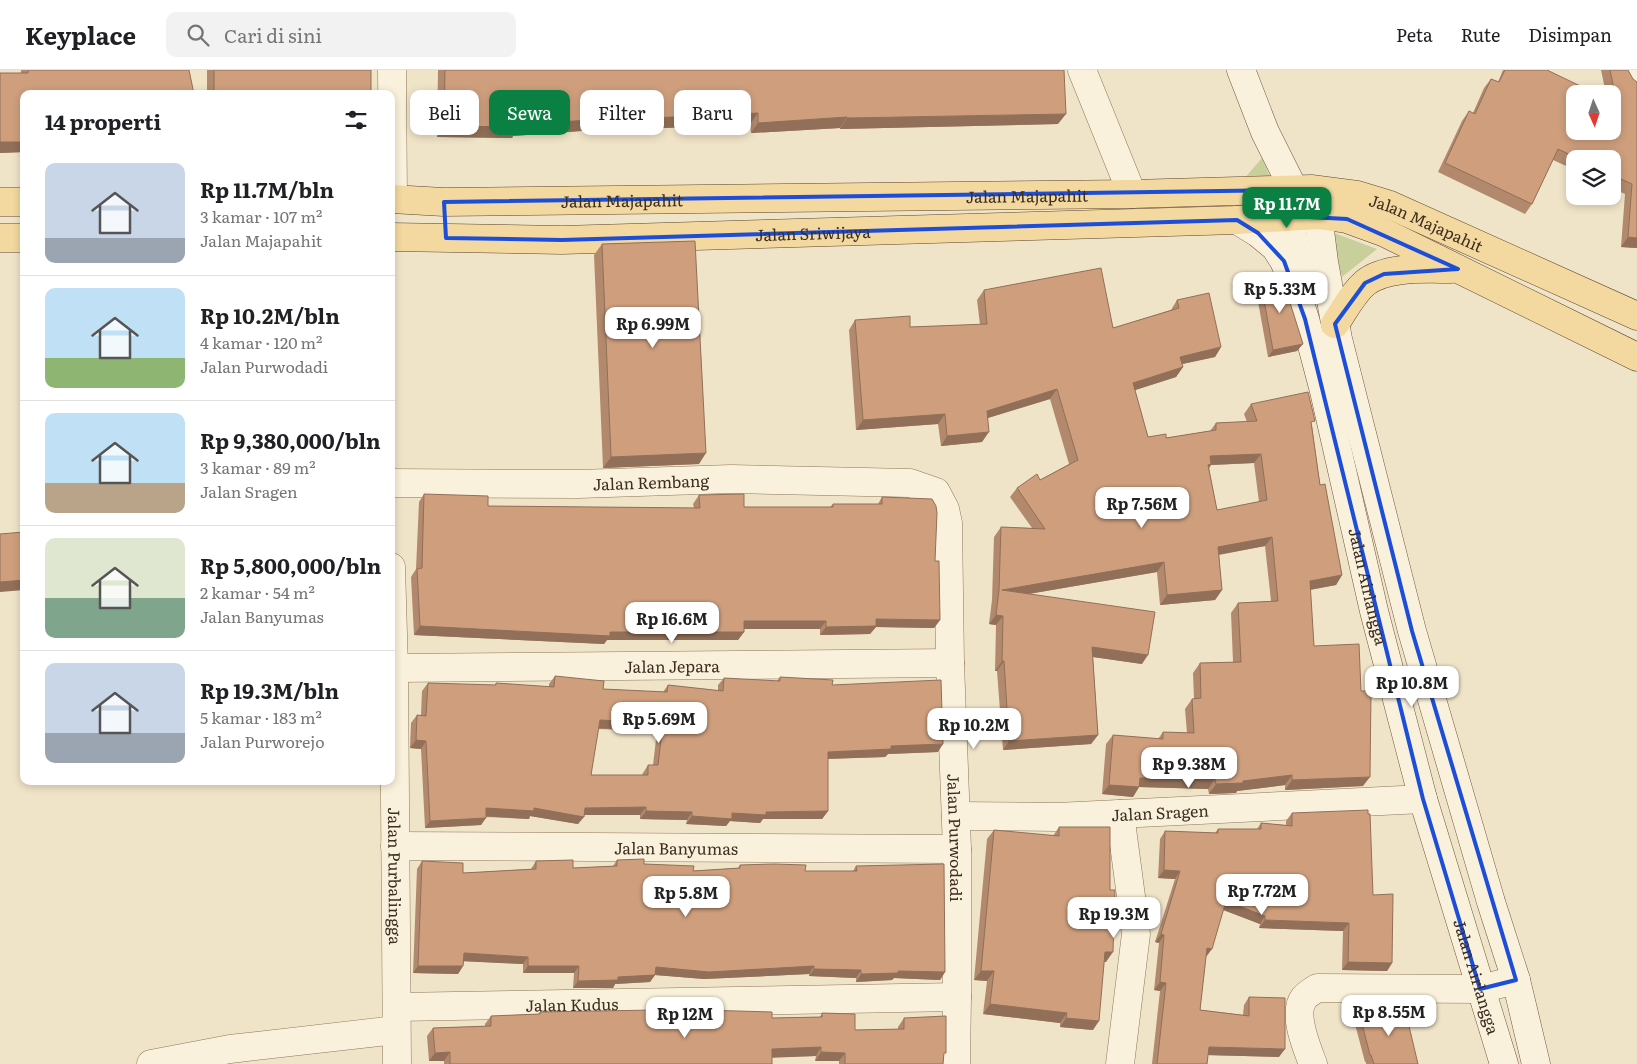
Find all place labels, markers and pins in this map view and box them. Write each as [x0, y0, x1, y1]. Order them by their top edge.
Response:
pin: Rp 11.7M [1235, 186, 1339, 229]
pin: Rp 5.33M [1228, 272, 1332, 314]
pin: Rp 6.99M [601, 306, 705, 349]
pin: Rp 7.56M [1090, 486, 1194, 529]
pin: Rp 16.6M [620, 602, 724, 644]
pin: Rp 10.8M [1360, 666, 1464, 708]
pin: Rp 5.69M [607, 702, 711, 744]
pin: Rp 10.2M [922, 708, 1026, 750]
pin: Rp 9.38M [1137, 746, 1241, 789]
pin: Rp 7.72M [1210, 874, 1314, 916]
pin: Rp 5.8M [640, 876, 732, 918]
pin: Rp 19.3M [1062, 896, 1166, 939]
pin: Rp 8.55M [1337, 994, 1441, 1037]
pin: Rp 12M [644, 996, 726, 1039]

